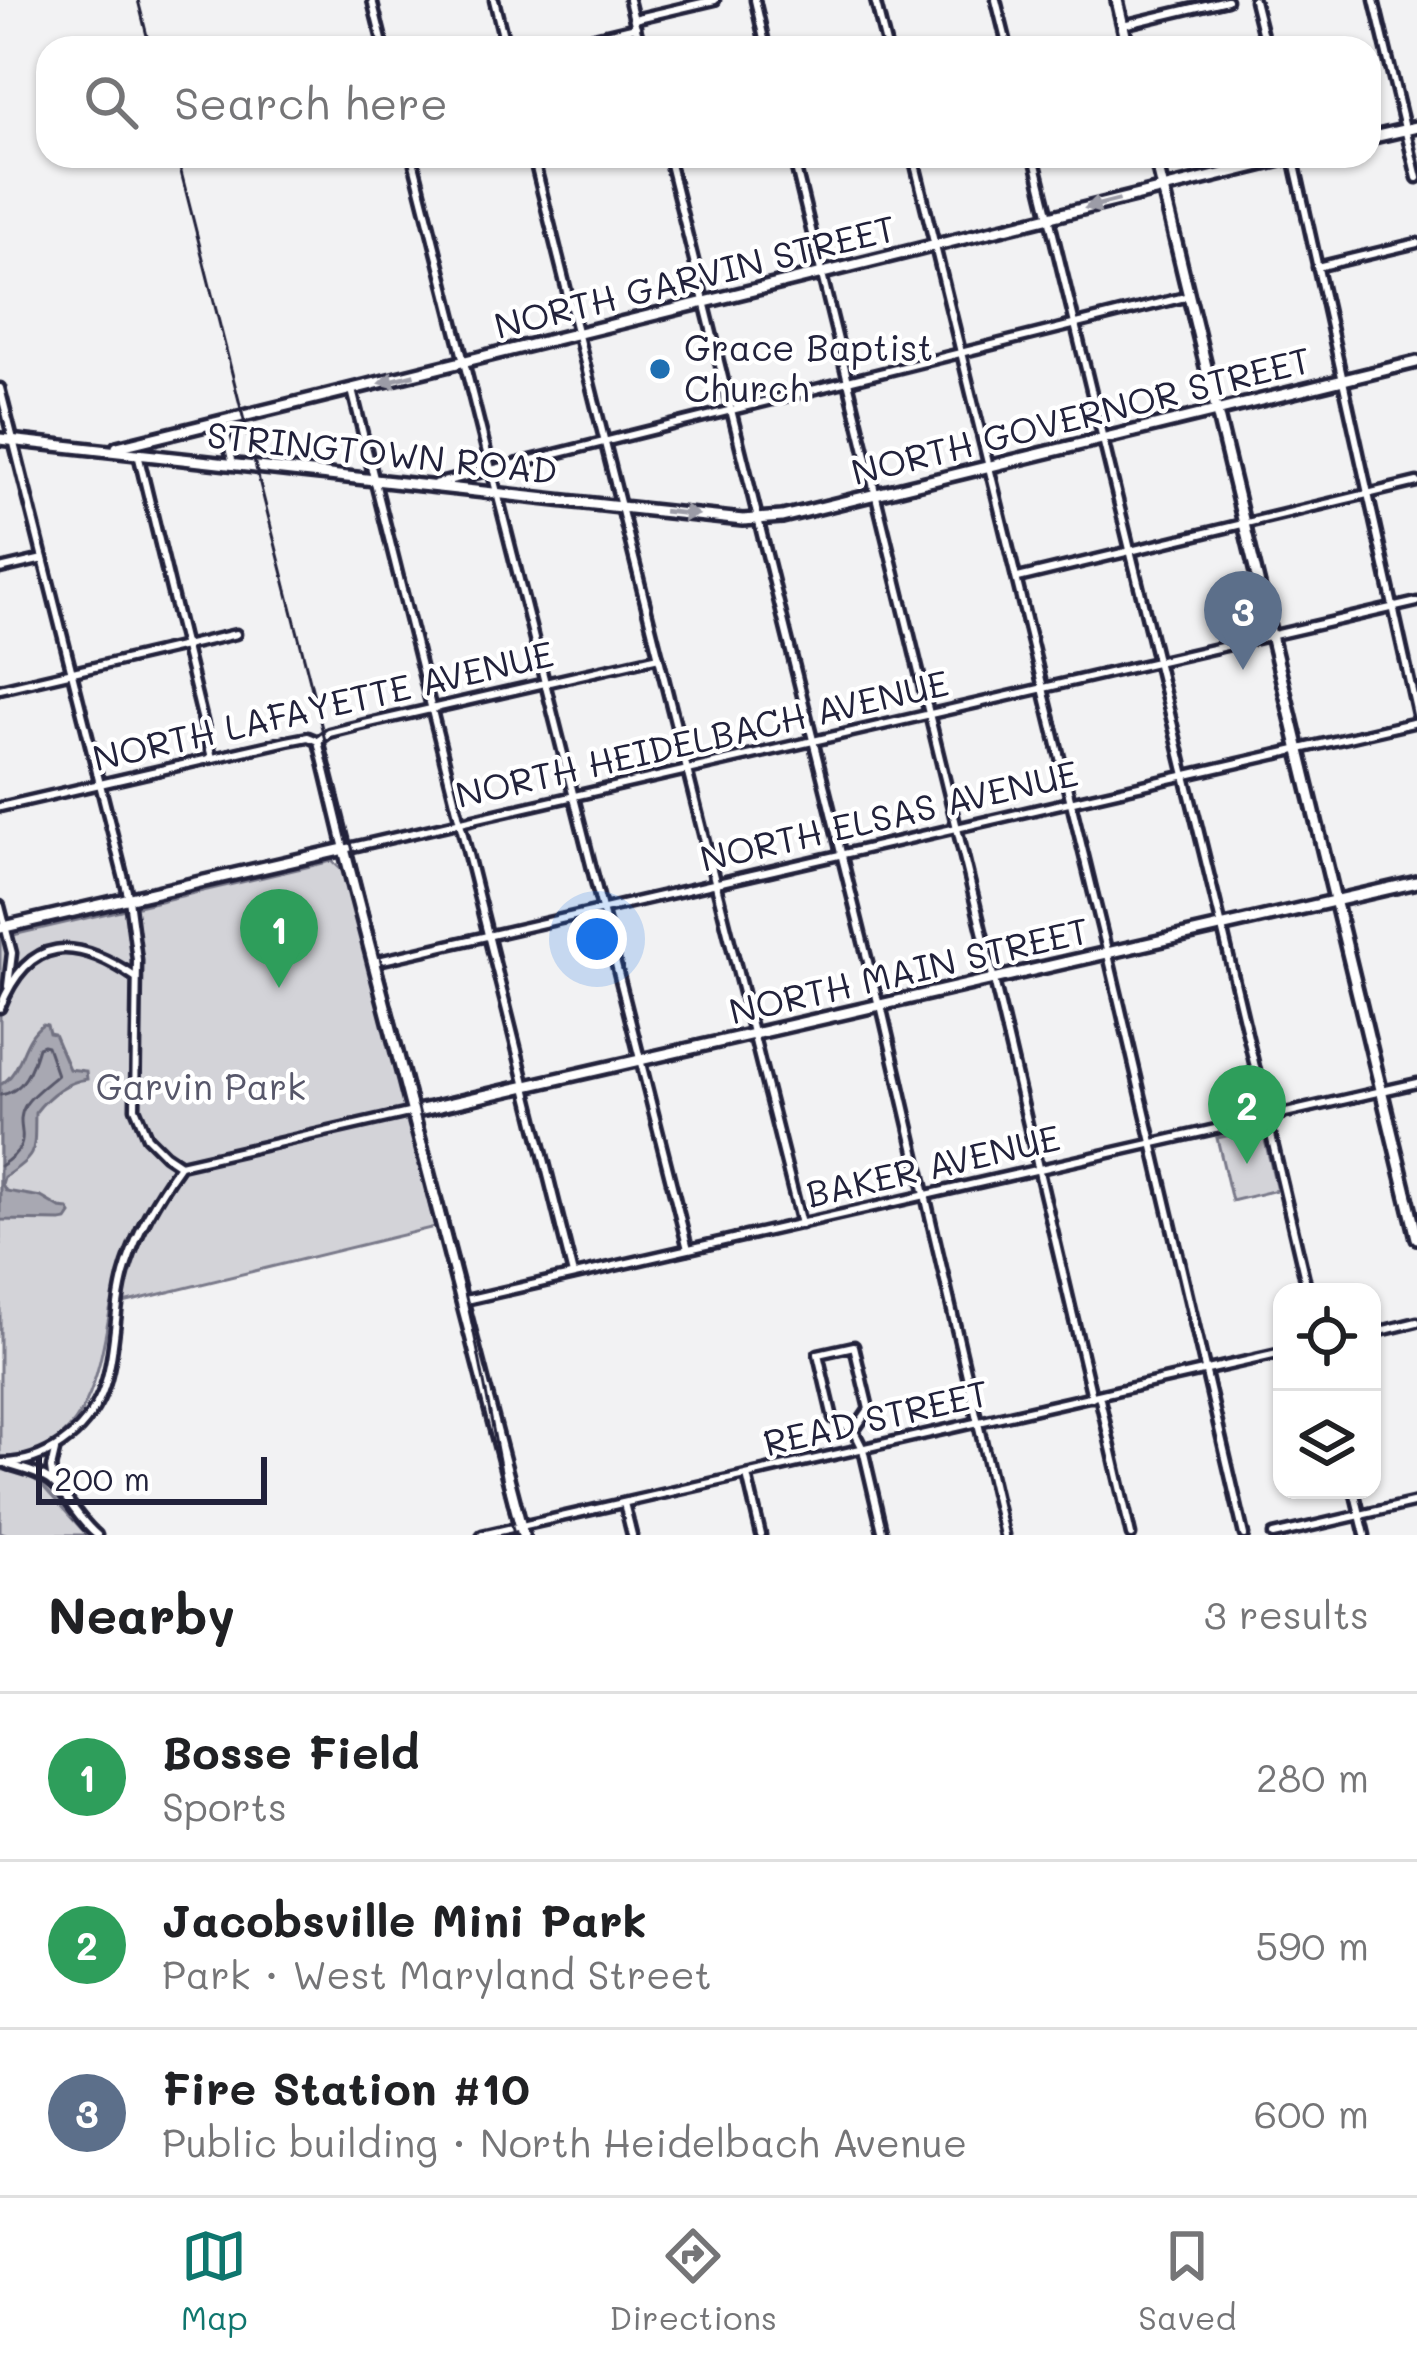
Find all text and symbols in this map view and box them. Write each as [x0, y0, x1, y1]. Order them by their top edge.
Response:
search box [36, 36, 1381, 168]
icon: search [78, 69, 144, 135]
text: Search here [174, 73, 448, 131]
one-way arrow [1084, 195, 1121, 214]
street label: NORTH GARVIN STREET [489, 203, 900, 348]
place label: Grace Baptist Church [684, 323, 933, 411]
street label: NORTH GOVERNOR STREET [846, 335, 1315, 494]
marker: Grace Baptist Church [647, 356, 673, 382]
one-way arrow [379, 370, 416, 389]
street label: STRINGTOWN ROAD [205, 410, 560, 493]
one-way arrow [663, 504, 700, 523]
pin: 3 [1204, 571, 1282, 670]
street label: NORTH LAFAYETTE AVENUE [88, 629, 558, 780]
street label: NORTH HEIDELBACH AVENUE [451, 658, 953, 817]
street label: NORTH ELSAS AVENUE [695, 748, 1082, 881]
pin: 1 [240, 889, 318, 988]
street label: NORTH MAIN STREET [724, 905, 1093, 1034]
your location [567, 909, 627, 969]
park label: Garvin Park [96, 1062, 306, 1109]
pin: 2 [1208, 1065, 1286, 1164]
street label: BAKER AVENUE [801, 1113, 1064, 1217]
map controls [1273, 1283, 1381, 1499]
button: locate [1273, 1283, 1381, 1391]
street label: READ STREET [759, 1368, 993, 1465]
button: layers [1273, 1391, 1381, 1499]
scale bar [36, 1451, 267, 1504]
text: 200 m [54, 1456, 150, 1499]
text: Nearby [48, 1580, 235, 1647]
text: 3 results [1204, 1588, 1369, 1639]
text: Bosse Field [162, 1722, 420, 1780]
text: 1 [78, 1751, 96, 1802]
text: 280 m [1256, 1751, 1369, 1802]
text: Sports [162, 1780, 287, 1831]
text: Jacobsville Mini Park [162, 1890, 647, 1948]
text: 2 [76, 1919, 98, 1970]
text: 590 m [1256, 1919, 1369, 1970]
text: Park · West Maryland Street [162, 1948, 712, 1999]
text: Fire Station #10 [162, 2058, 530, 2116]
text: 3 [75, 2087, 99, 2138]
text: 600 m [1254, 2087, 1369, 2138]
text: Public building · North Heidelbach Avenue [162, 2116, 967, 2167]
tab: Map [181, 2223, 248, 2338]
tab: Directions [609, 2223, 777, 2338]
tab: Saved [1138, 2223, 1236, 2338]

